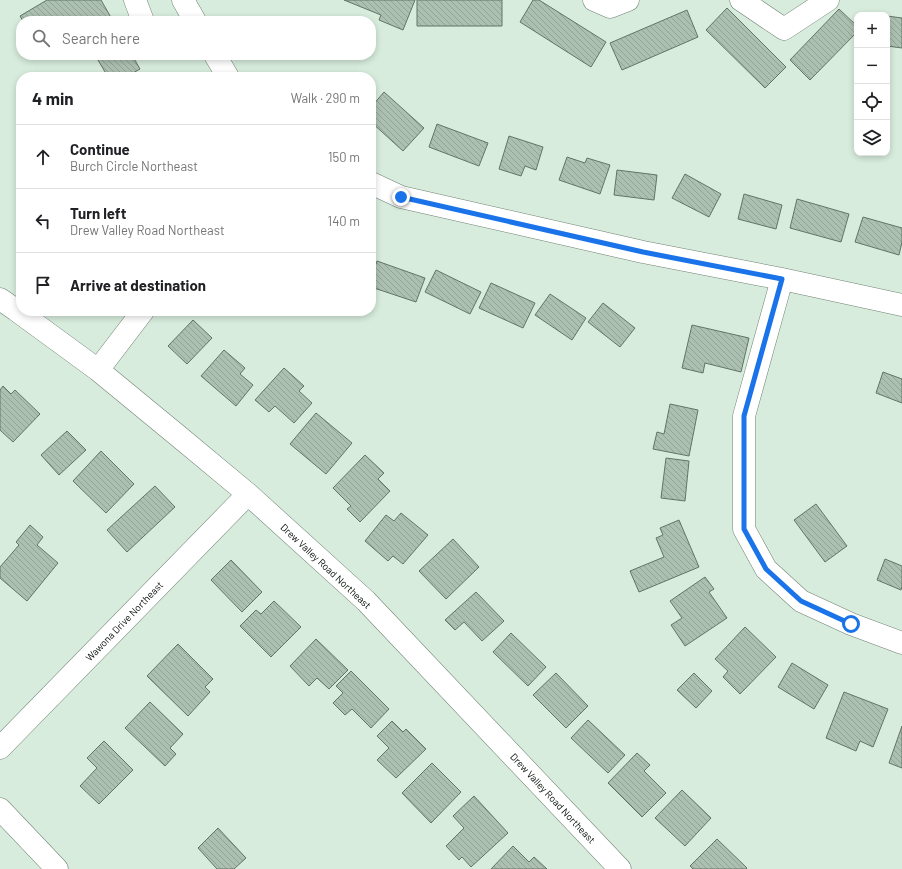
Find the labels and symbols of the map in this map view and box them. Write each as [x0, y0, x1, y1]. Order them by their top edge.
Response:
route end [392, 188, 410, 206]
street label: Drew Valley Road Northeast [278, 521, 374, 611]
street label: Wawona Drive Northeast [83, 578, 166, 663]
route start [842, 615, 860, 633]
street label: Drew Valley Road Northeast [508, 750, 598, 846]

